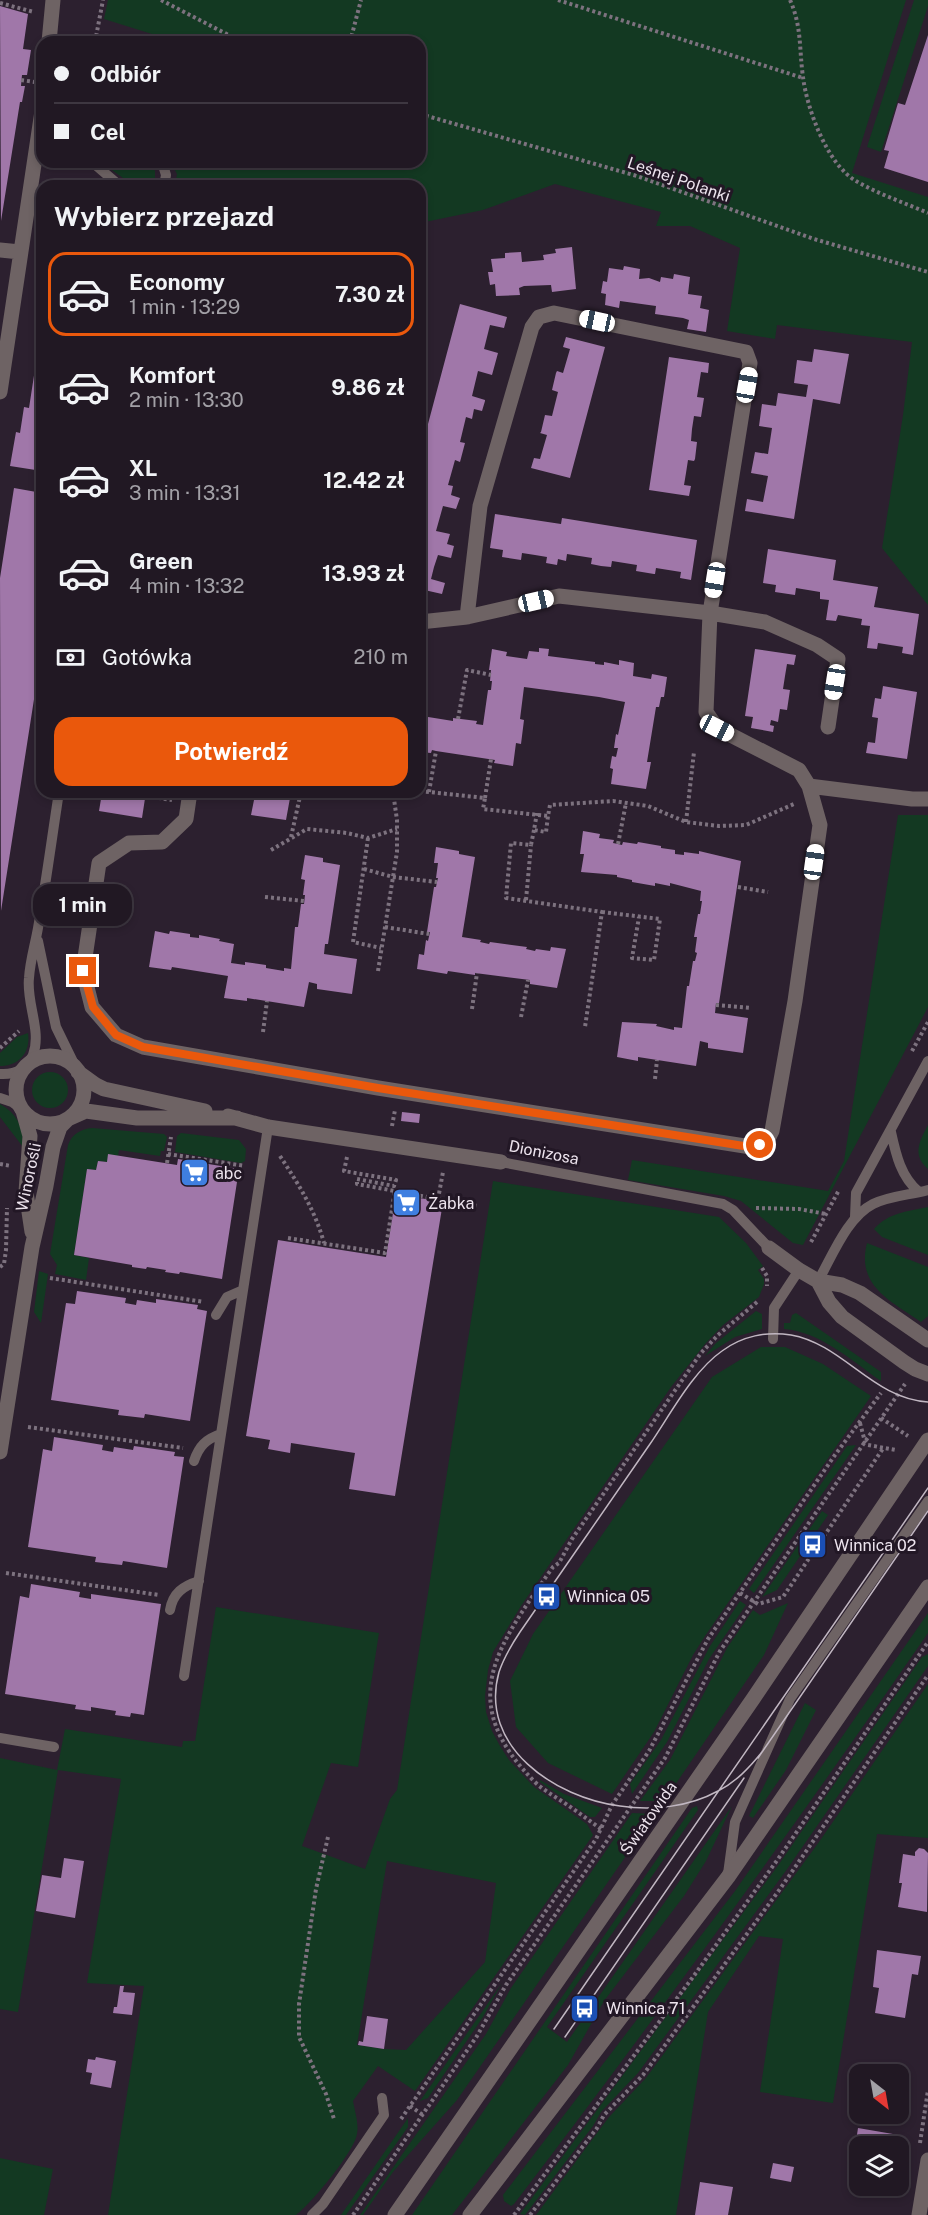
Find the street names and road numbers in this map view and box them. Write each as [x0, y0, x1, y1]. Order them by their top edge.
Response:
street label: Leśnej Polanki [625, 153, 733, 206]
street label: Dionizosa [507, 1136, 581, 1169]
street label: Winorośli [12, 1141, 45, 1213]
street label: Światowida [615, 1777, 681, 1859]

